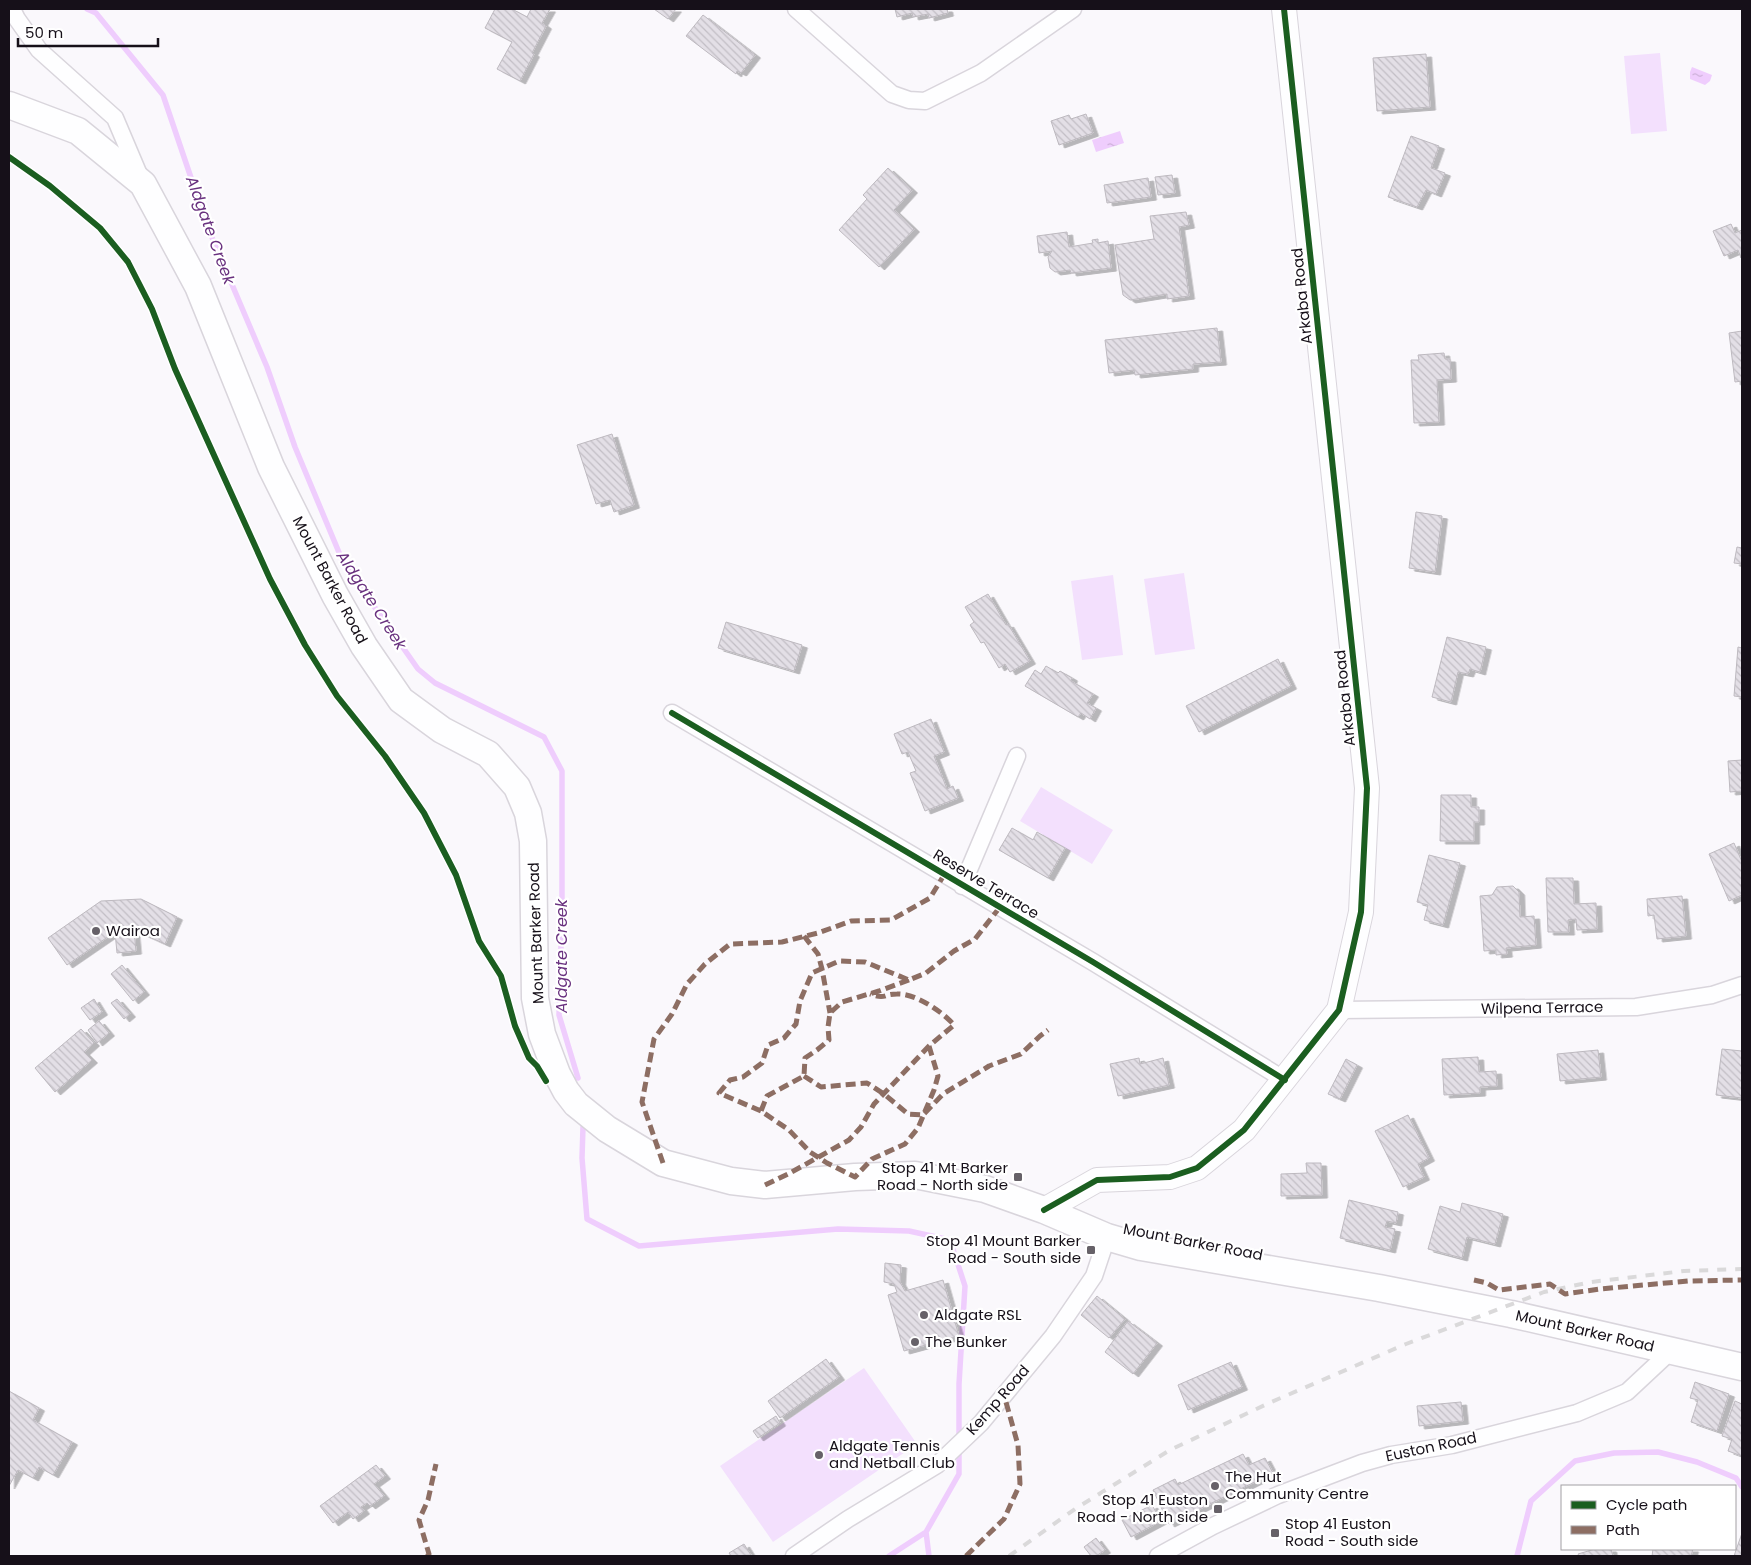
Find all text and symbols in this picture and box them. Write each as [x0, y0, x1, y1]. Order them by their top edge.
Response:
scale bar [18, 15, 158, 47]
text: 50 m [25, 22, 63, 43]
water label: Aldgate Creek [180, 172, 241, 288]
street label: Arkaba Road [1286, 247, 1317, 345]
street label: Mount Barker Road [288, 512, 373, 647]
water label: Aldgate Creek [330, 545, 413, 655]
street label: Arkaba Road [1329, 649, 1360, 747]
street label: Reserve Terrace [929, 844, 1043, 923]
street label: Mount Barker Road [523, 862, 548, 1004]
water label: Aldgate Creek [550, 898, 573, 1014]
place label: Wairoa [106, 920, 160, 941]
marker: Wairoa [90, 925, 102, 937]
street label: Wilpena Terrace [1481, 996, 1603, 1019]
place label: Stop 41 Mt Barker Road - North side [877, 1157, 1008, 1195]
marker: Stop 41 Mt Barker Road - North side [1012, 1171, 1024, 1183]
street label: Mount Barker Road [1122, 1218, 1265, 1265]
place label: Stop 41 Mount Barker Road - South side [926, 1230, 1081, 1268]
marker: Stop 41 Mount Barker Road - South side [1085, 1244, 1097, 1256]
place label: Aldgate RSL [934, 1304, 1022, 1325]
street label: Mount Barker Road [1514, 1304, 1657, 1357]
marker: Aldgate RSL [918, 1309, 930, 1321]
place label: The Bunker [925, 1331, 1007, 1352]
marker: The Bunker [909, 1336, 921, 1348]
street label: Kemp Road [961, 1360, 1034, 1439]
street label: Euston Road [1383, 1427, 1478, 1466]
place label: Aldgate Tennis and Netball Club [829, 1435, 955, 1473]
marker: Aldgate Tennis and Netball Club [813, 1449, 825, 1461]
place label: The Hut Community Centre [1225, 1466, 1369, 1504]
marker: The Hut Community Centre [1209, 1480, 1221, 1492]
legend [1561, 1485, 1736, 1550]
place label: Stop 41 Euston Road - North side [1077, 1489, 1208, 1527]
text: Cycle path [1606, 1494, 1687, 1515]
marker: Stop 41 Euston Road - North side [1212, 1503, 1224, 1515]
place label: Stop 41 Euston Road - South side [1285, 1513, 1418, 1551]
text: Path [1606, 1519, 1640, 1540]
marker: Stop 41 Euston Road - South side [1269, 1527, 1281, 1539]

